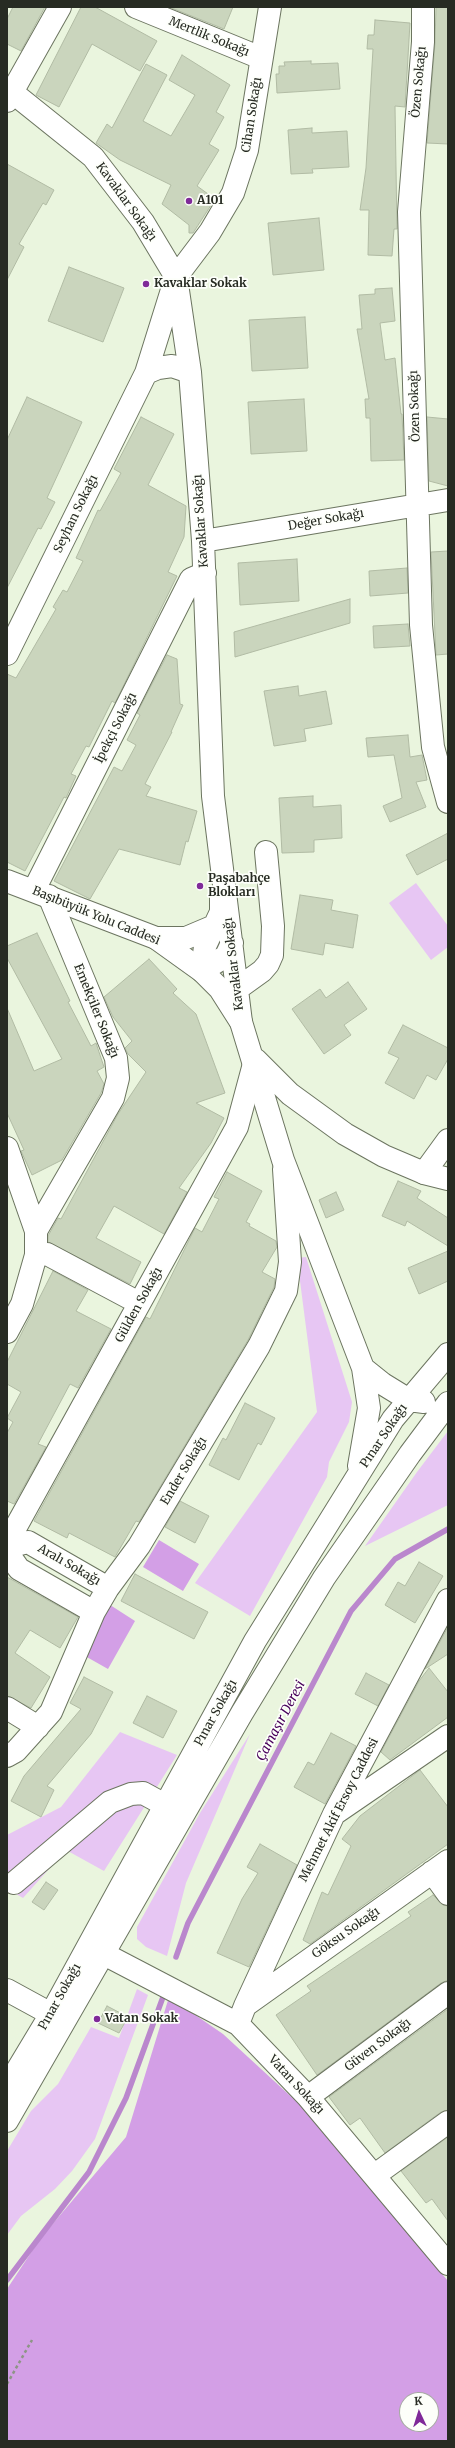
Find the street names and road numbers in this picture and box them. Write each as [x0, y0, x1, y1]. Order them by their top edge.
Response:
street label: Mertlik Sokağı [167, 14, 251, 60]
street label: Özen Sokağı [409, 46, 429, 118]
street label: Cihan Sokağı [239, 76, 265, 154]
street label: Kavaklar Sokağı [93, 160, 159, 244]
street label: Özen Sokağı [407, 370, 423, 442]
street label: Seyhan Sokağı [51, 473, 101, 555]
street label: Kavaklar Sokağı [191, 474, 211, 568]
street label: Değer Sokağı [287, 506, 365, 534]
street label: İpekçi Sokağı [92, 690, 140, 766]
street label: Başıbüyük Yolu Caddesi [30, 884, 162, 948]
street label: Kavaklar Sokağı [221, 917, 247, 1011]
street label: Emekçiler Sokağı [70, 962, 122, 1060]
street label: Gülden Sokağı [112, 1265, 166, 1345]
street label: Pınar Sokağı [357, 1401, 411, 1471]
street label: Ender Sokağı [158, 1434, 210, 1508]
street label: Aralı Sokağı [35, 1541, 103, 1589]
street label: Pınar Sokağı [192, 1677, 240, 1749]
street label: Mehmet Akif Ersoy Caddesi [296, 1736, 382, 1884]
street label: Göksu Sokağı [309, 1904, 383, 1962]
street label: Pınar Sokağı [36, 1961, 84, 2033]
street label: Güven Sokağı [342, 2015, 414, 2075]
street label: Vatan Sokağı [265, 2053, 327, 2117]

